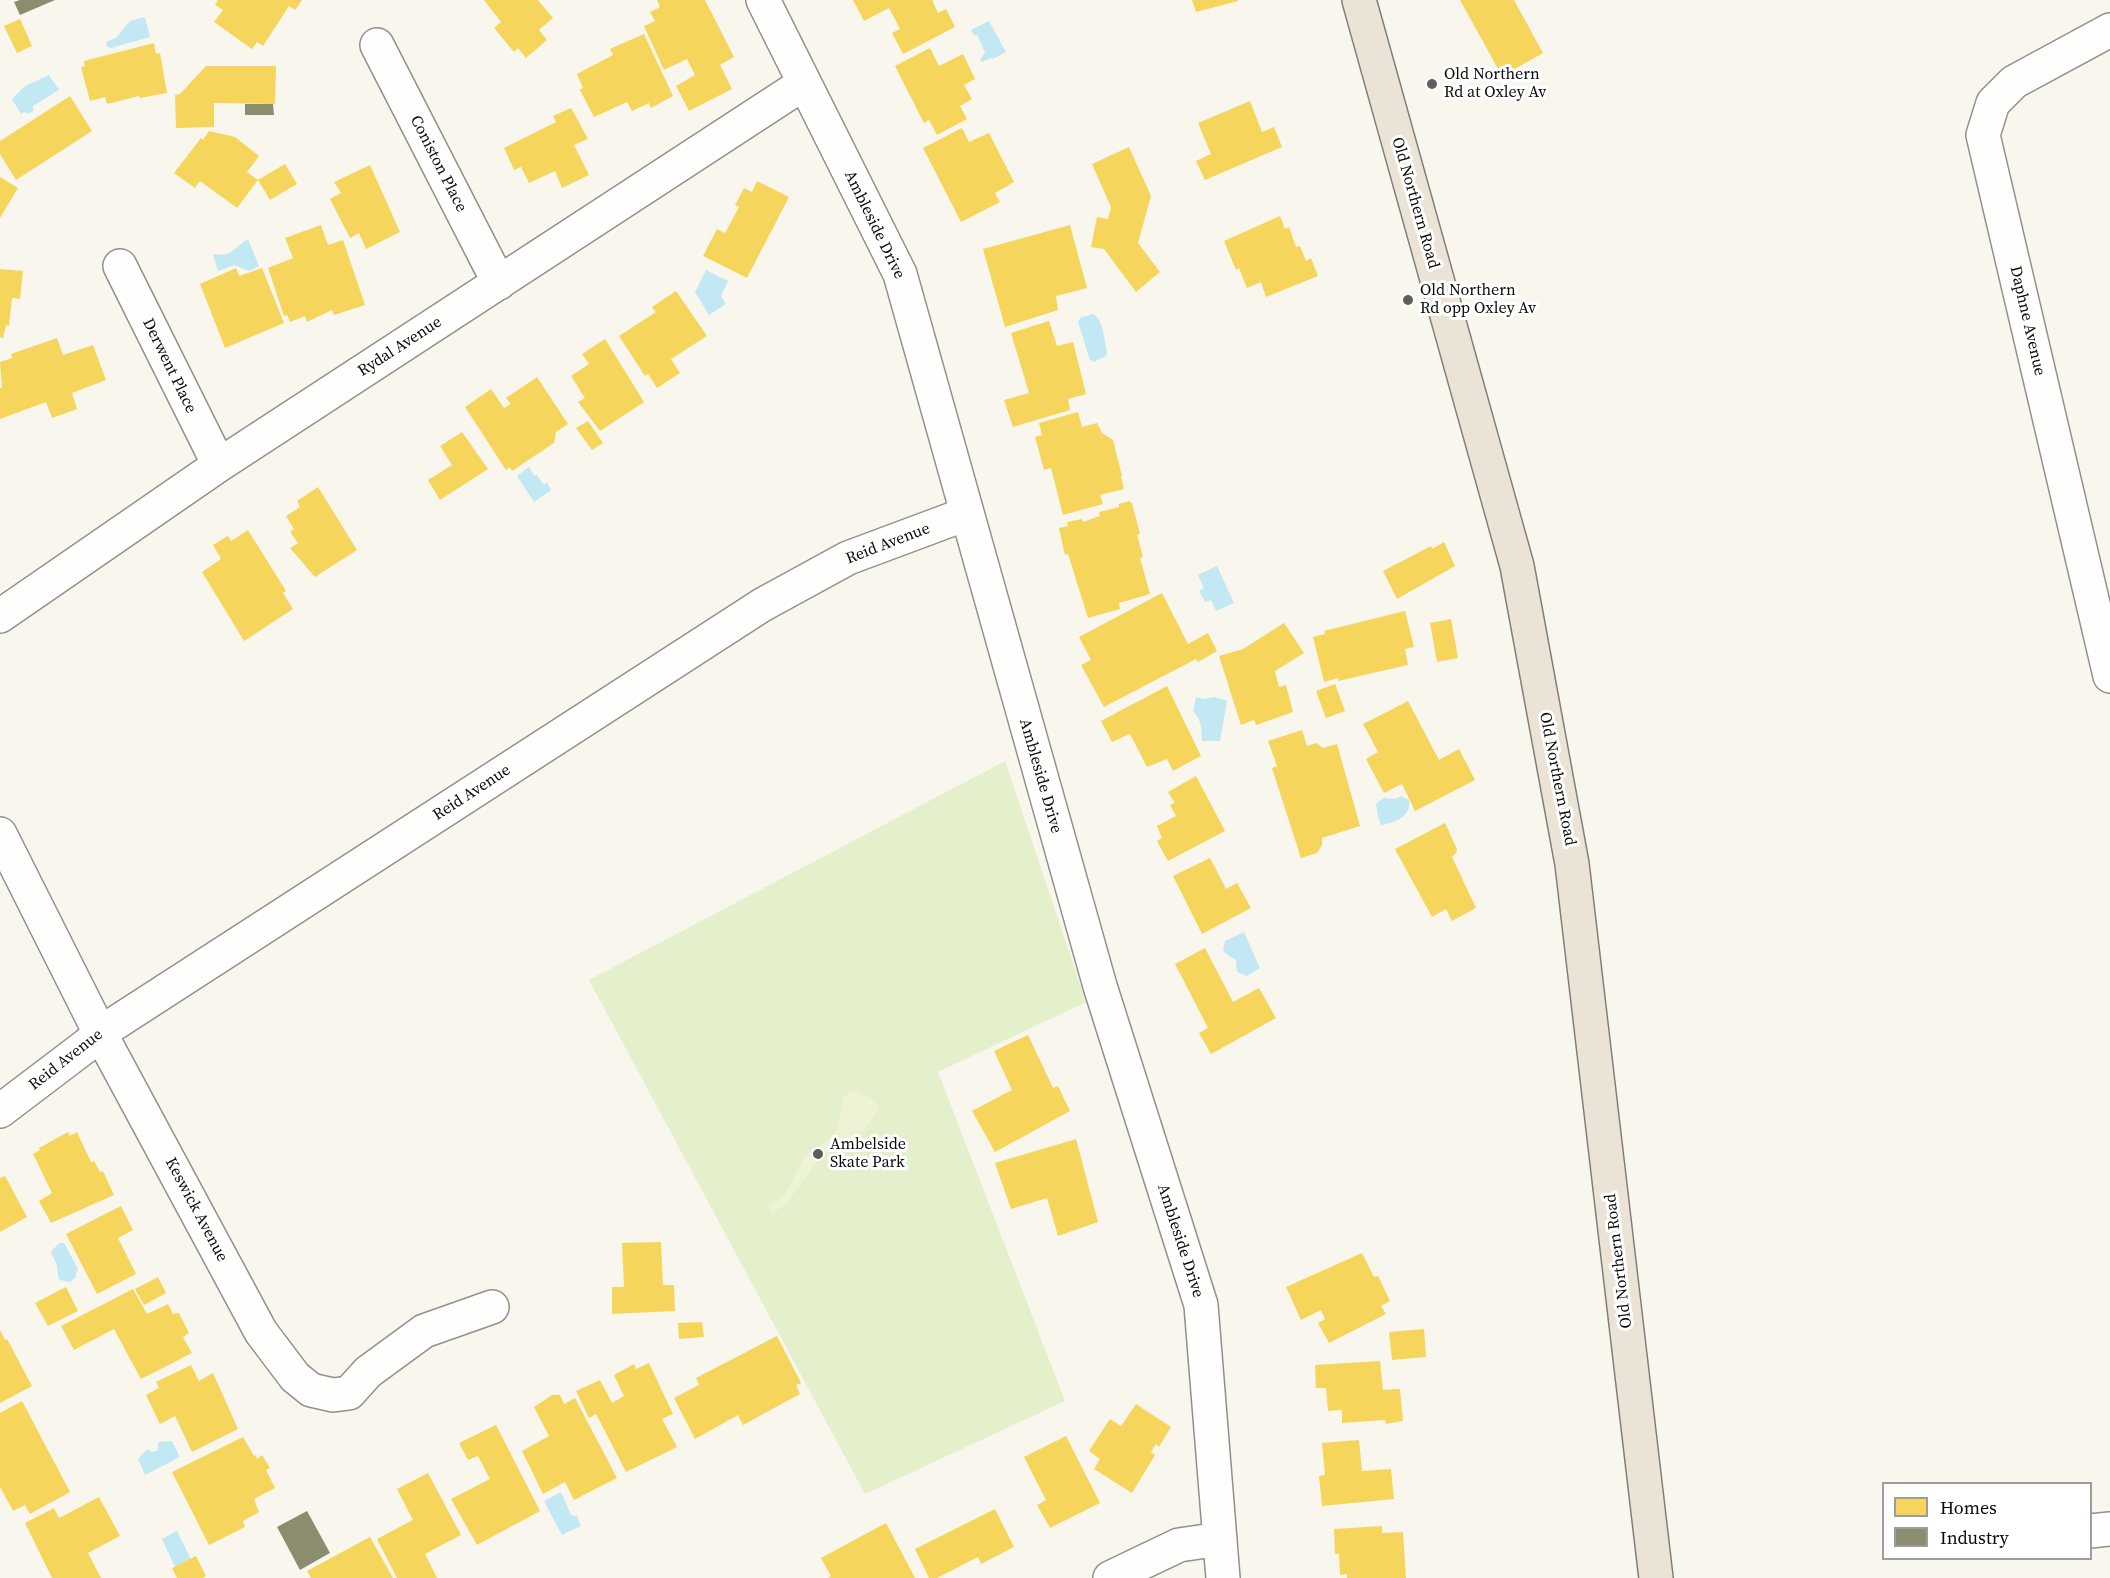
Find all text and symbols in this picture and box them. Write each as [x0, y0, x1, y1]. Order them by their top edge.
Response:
place label: Old Northern Rd at Oxley Av [1444, 65, 1546, 103]
marker: Old Northern Rd at Oxley Av [1425, 77, 1439, 91]
street label: Coniston Place [405, 112, 471, 216]
street label: Old Northern Road [1387, 135, 1443, 271]
street label: Ambleside Drive [839, 168, 909, 282]
street label: Daphne Avenue [2005, 264, 2049, 378]
place label: Old Northern Rd opp Oxley Av [1420, 281, 1536, 319]
marker: Old Northern Rd opp Oxley Av [1401, 293, 1415, 307]
street label: Rydal Avenue [354, 313, 446, 381]
street label: Derwent Place [138, 315, 200, 417]
street label: Reid Avenue [843, 519, 933, 569]
street label: Old Northern Road [1535, 711, 1579, 847]
street label: Ambleside Drive [1014, 717, 1066, 835]
street label: Reid Avenue [430, 761, 514, 825]
street label: Reid Avenue [25, 1025, 107, 1095]
place label: Ambelside Skate Park [830, 1135, 906, 1173]
marker: Ambelside Skate Park [811, 1147, 825, 1161]
street label: Keswick Avenue [161, 1155, 231, 1265]
street label: Ambleside Drive [1153, 1182, 1207, 1300]
street label: Old Northern Road [1601, 1192, 1637, 1330]
legend [1882, 1482, 2092, 1560]
text: Homes [1940, 1495, 1997, 1520]
text: Industry [1940, 1525, 2009, 1550]

